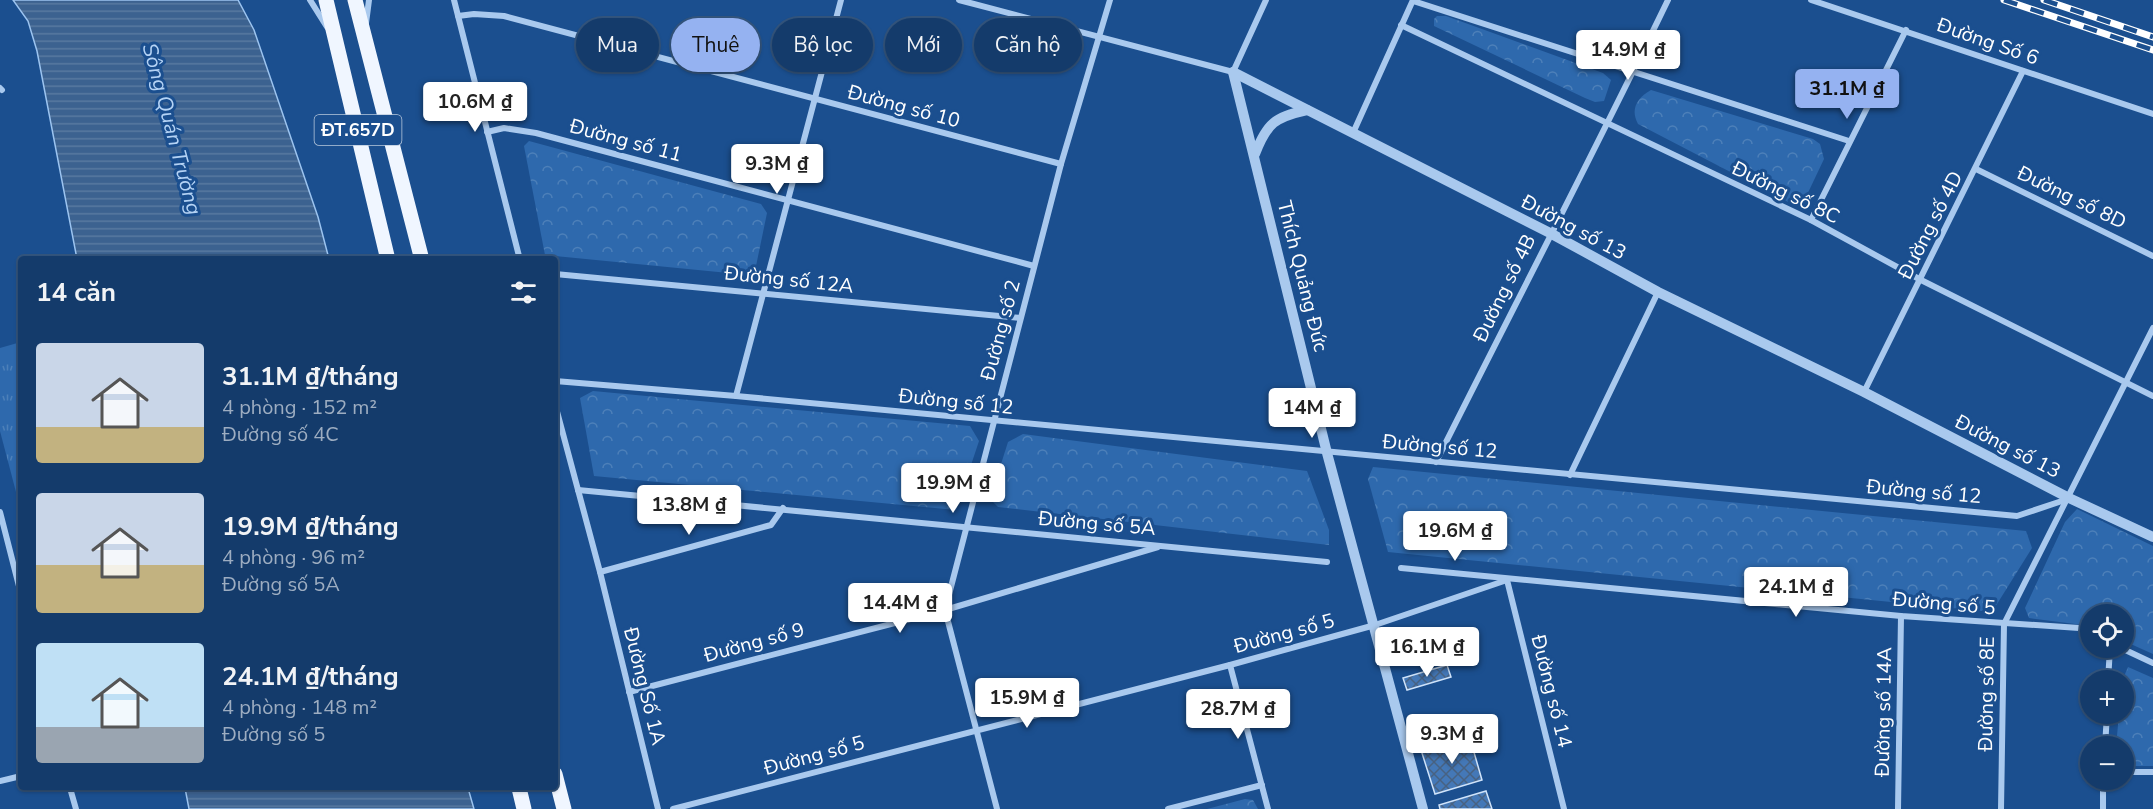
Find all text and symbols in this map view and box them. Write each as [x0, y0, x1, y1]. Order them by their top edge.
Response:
street label: Đường Số 6 [1932, 11, 2042, 71]
chip: Mua [576, 18, 659, 72]
chip: Thuê [671, 18, 760, 72]
chip: Bộ lọc [772, 18, 873, 72]
chip: Mới [885, 18, 962, 72]
chip: Căn hộ [974, 18, 1082, 72]
pin: 14.9M ₫ [1573, 30, 1683, 81]
text: 14.9M ₫ [1590, 36, 1666, 63]
water label: Sông Quán Trường [136, 40, 208, 218]
pin: 31.1M ₫ [1792, 69, 1902, 120]
text: 31.1M ₫ [1809, 75, 1885, 102]
street label: Đường số 10 [844, 78, 963, 134]
pin: 10.6M ₫ [420, 82, 530, 133]
text: 10.6M ₫ [437, 88, 513, 115]
street label: Đường số 11 [566, 112, 685, 168]
road number: ĐT.657D [314, 115, 401, 145]
pin: 9.3M ₫ [728, 144, 826, 195]
text: 9.3M ₫ [745, 150, 809, 177]
street label: Đường số 8C [1726, 154, 1844, 230]
street label: Đường số 8D [2012, 159, 2131, 235]
street label: Đường số 4D [1891, 166, 1969, 285]
street label: Đường số 13 [1516, 188, 1631, 266]
street label: Thích Quảng Đức [1271, 198, 1334, 354]
street label: Đường số 4B [1466, 230, 1542, 348]
street label: Đường số 12A [722, 259, 855, 300]
text: 14 căn [36, 275, 116, 310]
icon: filters [507, 276, 540, 309]
street label: Đường số 2 [974, 277, 1027, 384]
text: 31.1M ₫/tháng [222, 359, 399, 394]
icon: home [84, 367, 156, 439]
street label: Đường số 12 [896, 382, 1015, 421]
pin: 14M ₫ [1270, 388, 1354, 439]
text: 4 phòng · 152 m² [222, 394, 377, 421]
text: 14M ₫ [1283, 394, 1341, 421]
street label: Đường số 13 [1949, 408, 2065, 485]
text: Đường số 4C [222, 421, 339, 448]
street label: Đường số 12 [1380, 428, 1499, 465]
pin: 19.9M ₫ [898, 463, 1008, 514]
text: 19.9M ₫ [915, 469, 991, 496]
street label: Đường số 12 [1864, 473, 1983, 510]
pin: 13.8M ₫ [634, 485, 744, 536]
text: 13.8M ₫ [651, 491, 727, 518]
street label: Đường số 5A [1036, 505, 1157, 542]
text: 19.9M ₫/tháng [222, 509, 399, 544]
pin: 19.6M ₫ [1400, 511, 1510, 562]
icon: home [84, 517, 156, 589]
text: 19.6M ₫ [1417, 517, 1493, 544]
text: 4 phòng · 96 m² [222, 544, 365, 571]
pin: 24.1M ₫ [1741, 567, 1851, 618]
text: Đường số 5A [222, 571, 340, 598]
text: 24.1M ₫ [1758, 573, 1834, 600]
pin: 14.4M ₫ [845, 583, 955, 634]
street label: Đường số 5 [1890, 585, 1997, 621]
text: 14.4M ₫ [862, 589, 938, 616]
map controls [2080, 604, 2134, 790]
button: locate [2080, 604, 2134, 658]
street label: Đường số 5 [1230, 607, 1338, 660]
street label: Đường số 9 [700, 616, 808, 669]
street label: Đường Số 1A [617, 623, 672, 748]
pin: 16.1M ₫ [1372, 627, 1482, 678]
street label: Đường số 14 [1524, 631, 1579, 750]
text: 16.1M ₫ [1389, 633, 1465, 660]
street label: Đường số 8E [1972, 636, 2001, 753]
street label: Đường số 14A [1869, 646, 1898, 778]
text: 24.1M ₫/tháng [222, 659, 399, 694]
icon: home [84, 667, 156, 739]
button: + [2080, 670, 2134, 724]
pin: 15.9M ₫ [972, 678, 1082, 729]
text: 15.9M ₫ [989, 684, 1065, 711]
pin: 28.7M ₫ [1183, 689, 1293, 740]
text: 4 phòng · 148 m² [222, 694, 377, 721]
text: 28.7M ₫ [1200, 695, 1276, 722]
pin: 9.3M ₫ [1403, 714, 1501, 765]
text: 9.3M ₫ [1420, 720, 1484, 747]
text: Đường số 5 [222, 721, 325, 748]
street label: Đường số 5 [760, 729, 868, 782]
button: − [2080, 736, 2134, 790]

